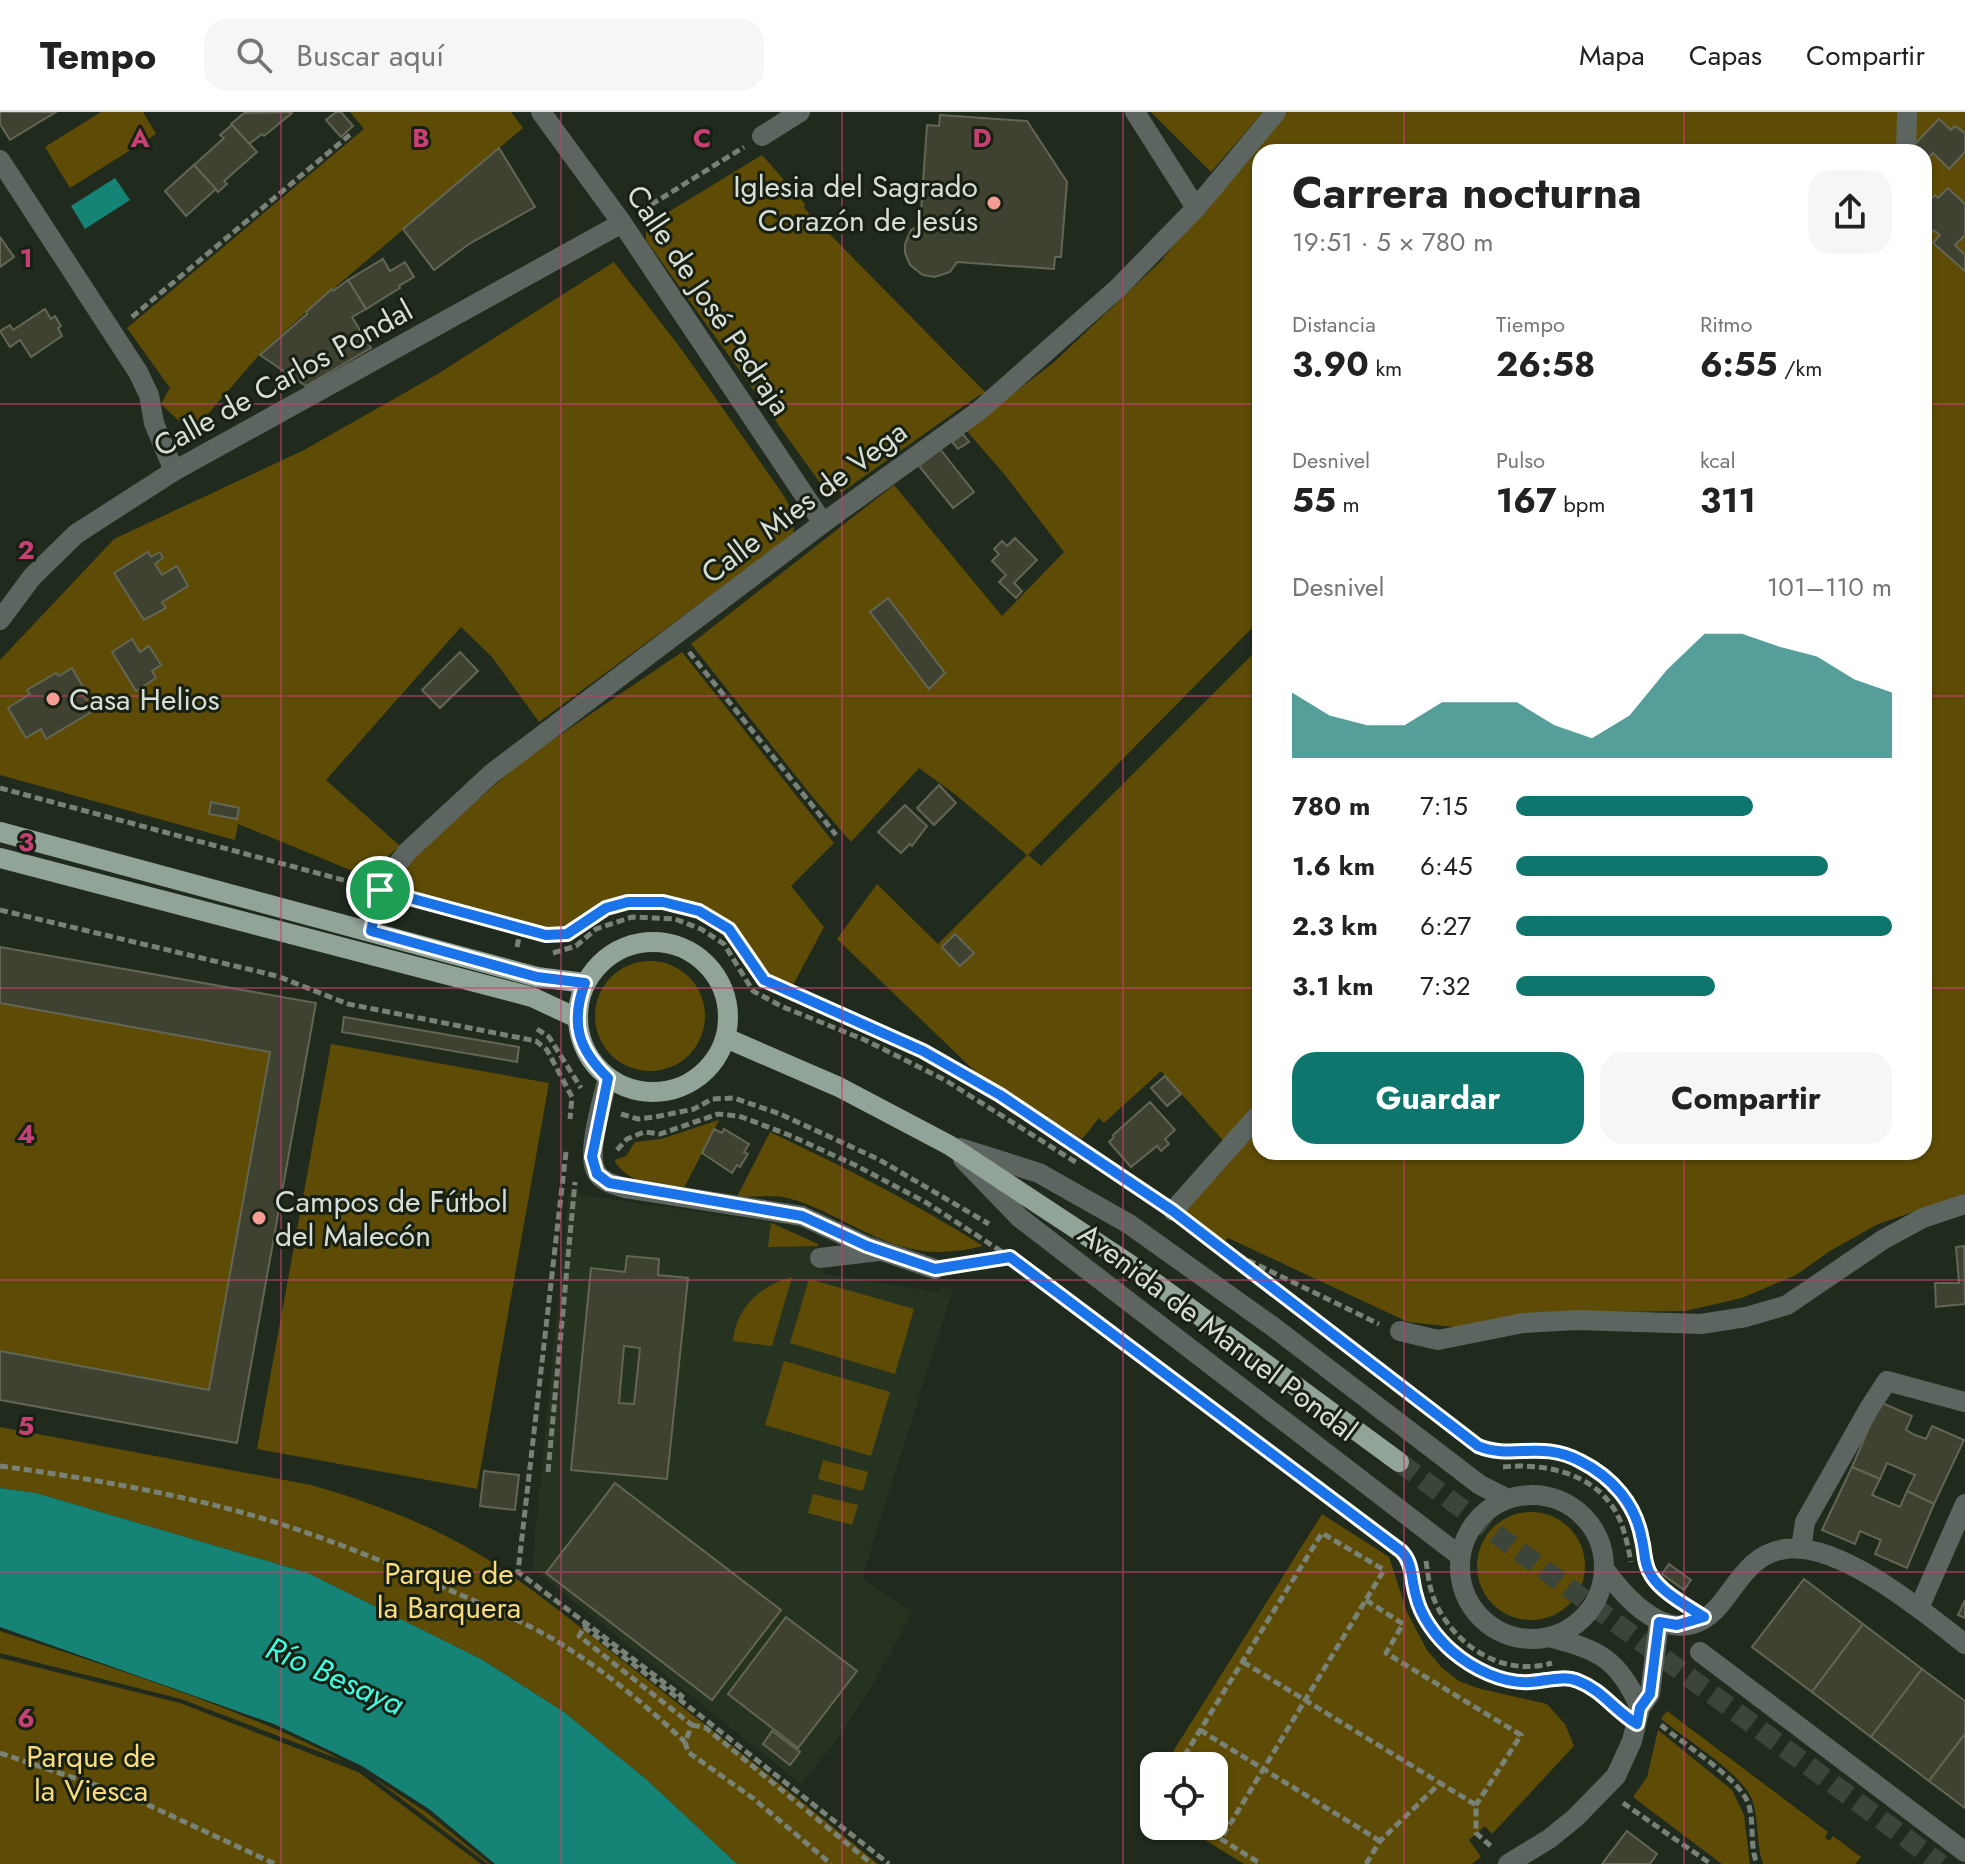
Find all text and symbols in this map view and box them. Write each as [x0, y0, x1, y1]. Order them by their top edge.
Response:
search box [204, 19, 764, 91]
text: Tempo [40, 28, 156, 83]
icon: search [232, 33, 276, 77]
text: Buscar aquí [296, 34, 444, 77]
text: Mapa [1579, 35, 1645, 76]
text: Capas [1689, 35, 1762, 76]
text: Compartir [1806, 35, 1925, 76]
text: A [129, 119, 150, 157]
text: B [412, 119, 430, 157]
text: C [693, 119, 711, 157]
text: D [972, 119, 992, 157]
text: Carrera nocturna [1292, 161, 1642, 225]
place label: Iglesia del Sagrado Corazón de Jesús [733, 165, 978, 242]
button: share [1808, 170, 1892, 254]
street label: Calle de José Pedraja [616, 176, 802, 424]
marker: Iglesia del Sagrado Corazón de Jesús [985, 194, 1003, 212]
text: 19:51 · 5 × 780 m [1292, 223, 1494, 261]
text: 1 [19, 239, 33, 277]
street label: Calle de Carlos Pondal [146, 289, 420, 467]
text: Distancia [1292, 308, 1376, 340]
text: Tiempo [1496, 308, 1565, 340]
text: Ritmo [1700, 308, 1753, 340]
text: 3.90 [1292, 340, 1369, 389]
text: 26:58 [1496, 340, 1595, 389]
text: 6:55 [1700, 340, 1778, 389]
text: km [1369, 352, 1402, 384]
text: /km [1778, 352, 1822, 384]
street label: Calle Mies de Vega [692, 410, 916, 594]
text: Desnivel [1292, 444, 1370, 476]
text: Pulso [1496, 444, 1545, 476]
text: kcal [1700, 444, 1736, 476]
text: 55 [1292, 476, 1336, 525]
text: 167 [1496, 476, 1557, 525]
text: 311 [1700, 476, 1756, 525]
text: m [1336, 488, 1360, 520]
text: bpm [1557, 488, 1605, 520]
text: 2 [17, 531, 35, 569]
text: Desnivel [1292, 568, 1384, 606]
text: 101–110 m [1767, 568, 1892, 606]
place label: Casa Helios [69, 678, 220, 721]
marker: Casa Helios [44, 690, 62, 708]
text: 780 m [1292, 787, 1370, 825]
text: 7:15 [1420, 787, 1468, 825]
text: 3 [18, 823, 34, 861]
text: 1.6 km [1292, 847, 1375, 885]
text: 6:45 [1420, 847, 1473, 885]
pin [346, 856, 414, 924]
icon: arrive [358, 868, 402, 912]
text: 2.3 km [1292, 907, 1378, 945]
text: 6:27 [1420, 907, 1471, 945]
text: 3.1 km [1292, 967, 1373, 1005]
text: 7:32 [1420, 967, 1470, 1005]
button: Guardar [1292, 1052, 1584, 1144]
button: Compartir [1600, 1052, 1892, 1144]
text: 4 [17, 1115, 35, 1153]
place label: Campos de Fútbol del Malecón [275, 1180, 508, 1257]
marker: Campos de Fútbol del Malecón [250, 1209, 268, 1227]
street label: Avenida de Manuel Pondal [1069, 1213, 1367, 1451]
text: 5 [18, 1407, 34, 1445]
park label: Parque de la Barquera [377, 1552, 521, 1629]
water label: Río Besaya [259, 1625, 412, 1727]
text: 6 [17, 1699, 35, 1737]
park label: Parque de la Viesca [26, 1735, 156, 1812]
map controls [1140, 1752, 1228, 1840]
button: locate [1140, 1752, 1228, 1840]

